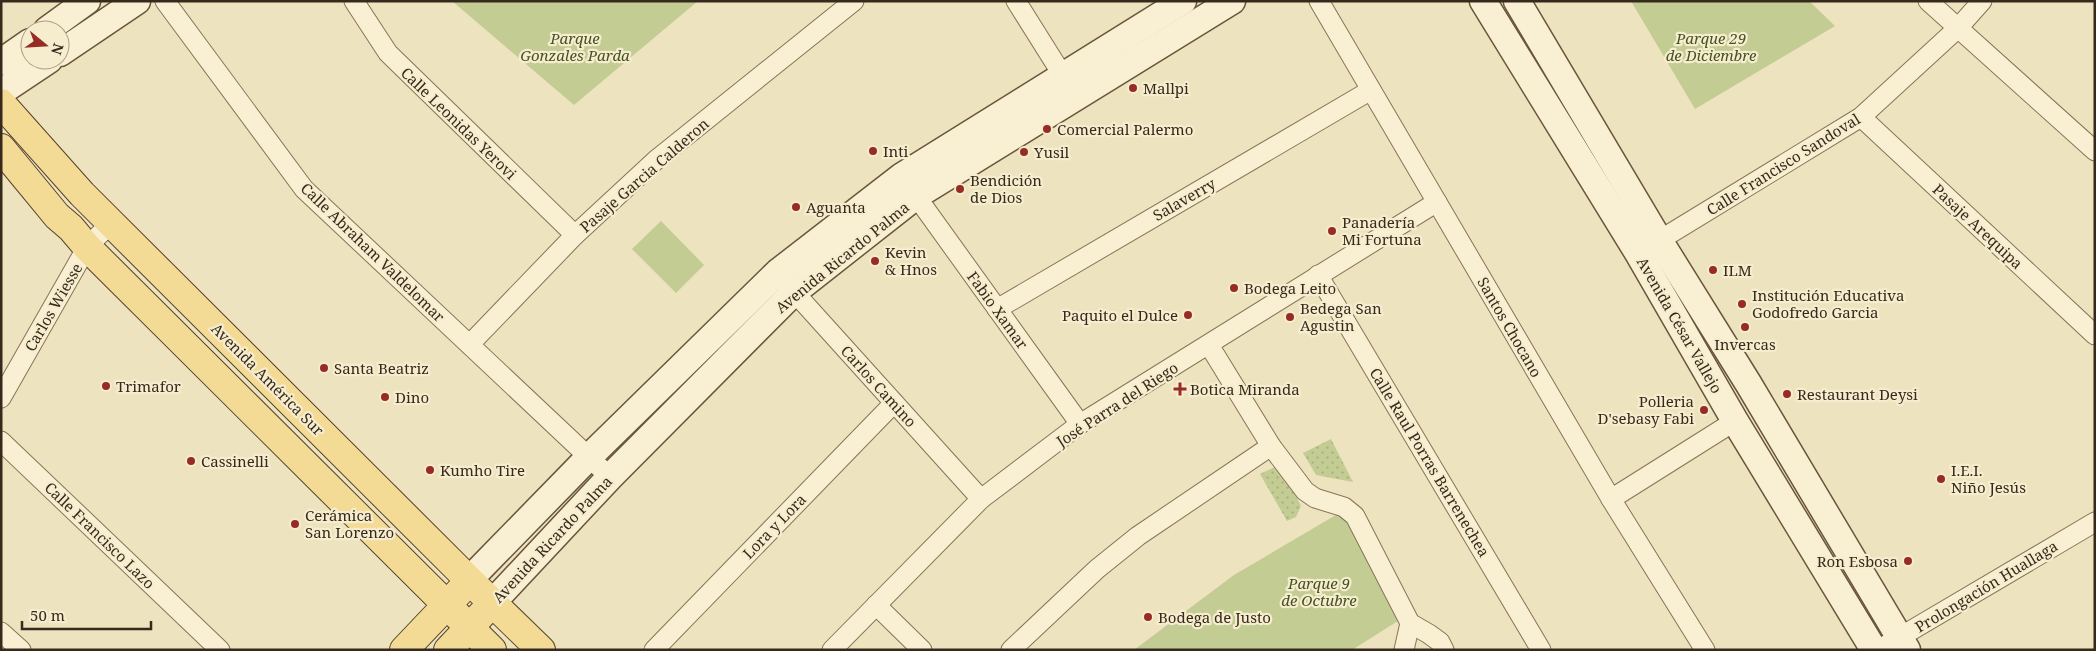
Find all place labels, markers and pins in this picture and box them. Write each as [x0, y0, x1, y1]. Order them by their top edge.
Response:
place label: Mallpi [1143, 78, 1189, 98]
marker: Mallpi [1127, 82, 1139, 94]
place label: Comercial Palermo [1057, 119, 1193, 139]
marker: Comercial Palermo [1041, 123, 1053, 135]
place label: Inti [883, 141, 908, 161]
place label: Yusil [1033, 142, 1069, 162]
marker: Inti [867, 145, 879, 157]
marker: Yusil [1018, 146, 1030, 158]
place label: Bendición de Dios [970, 170, 1042, 207]
marker: Bendición de Dios [954, 183, 966, 195]
place label: Aguanta [806, 197, 866, 217]
marker: Aguanta [790, 201, 802, 213]
place label: Panadería Mi Fortuna [1342, 212, 1422, 249]
marker: Panadería Mi Fortuna [1326, 225, 1338, 237]
place label: Kevin & Hnos [885, 242, 937, 279]
marker: Kevin & Hnos [869, 255, 881, 267]
place label: ILM [1723, 260, 1752, 280]
marker: ILM [1707, 264, 1719, 276]
place label: Bodega Leito [1244, 278, 1336, 298]
marker: Bodega Leito [1228, 282, 1240, 294]
place label: Institución Educativa Godofredo Garcia [1752, 285, 1904, 322]
place label: Bedega San Agustin [1300, 298, 1382, 335]
marker: Institución Educativa Godofredo Garcia [1736, 298, 1748, 310]
place label: Paquito el Dulce [1062, 305, 1178, 325]
marker: Paquito el Dulce [1182, 309, 1194, 321]
marker: Bedega San Agustin [1284, 311, 1296, 323]
marker: Invercas [1739, 321, 1751, 333]
place label: Invercas [1714, 334, 1776, 354]
place label: Santa Beatriz [334, 358, 429, 378]
marker: Santa Beatriz [318, 362, 330, 374]
place label: Trimafor [116, 376, 181, 396]
place label: Botica Miranda [1190, 379, 1300, 399]
marker: Trimafor [100, 380, 112, 392]
marker: Botica Miranda [1174, 383, 1186, 395]
place label: Restaurant Deysi [1797, 384, 1918, 404]
place label: Dino [395, 387, 429, 407]
marker: Restaurant Deysi [1781, 388, 1793, 400]
marker: Dino [379, 391, 391, 403]
place label: Polleria D'sebasy Fabi [1598, 391, 1694, 428]
marker: Polleria D'sebasy Fabi [1698, 404, 1710, 416]
place label: Cassinelli [201, 451, 269, 471]
marker: Cassinelli [185, 455, 197, 467]
place label: Kumho Tire [440, 460, 525, 480]
place label: I.E.I. Niño Jesús [1951, 460, 2026, 497]
marker: Kumho Tire [424, 464, 436, 476]
marker: I.E.I. Niño Jesús [1935, 473, 1947, 485]
place label: Cerámica San Lorenzo [305, 505, 394, 542]
marker: Cerámica San Lorenzo [289, 518, 301, 530]
place label: Ron Esbosa [1817, 551, 1898, 571]
marker: Ron Esbosa [1902, 555, 1914, 567]
place label: Bodega de Justo [1158, 607, 1271, 627]
marker: Bodega de Justo [1142, 611, 1154, 623]

